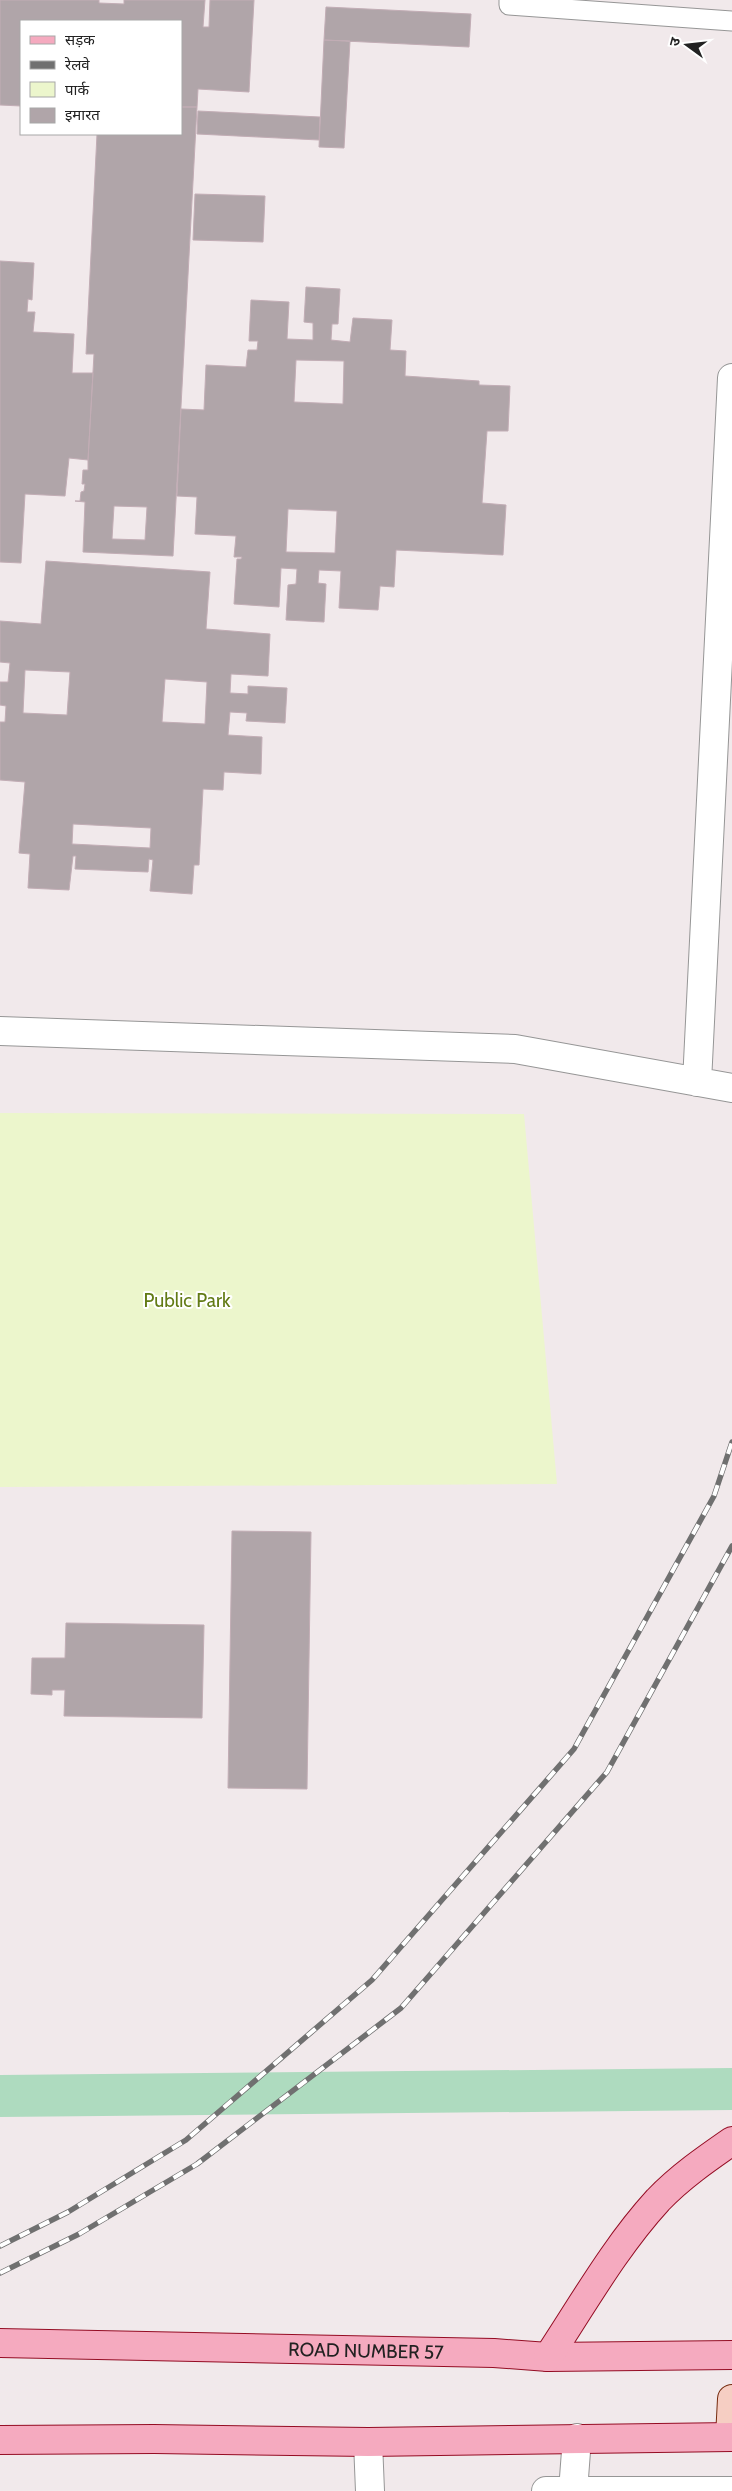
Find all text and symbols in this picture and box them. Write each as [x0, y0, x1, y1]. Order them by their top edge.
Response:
legend [20, 20, 182, 135]
north arrow [662, 20, 712, 70]
text: सड़क [65, 31, 95, 49]
text: उ [665, 35, 684, 48]
text: रेलवे [64, 56, 90, 74]
text: पार्क [65, 81, 89, 99]
text: इमारत [65, 106, 100, 124]
park label: Public Park [144, 1289, 231, 1312]
street label: ROAD NUMBER 57 [288, 2337, 444, 2363]

